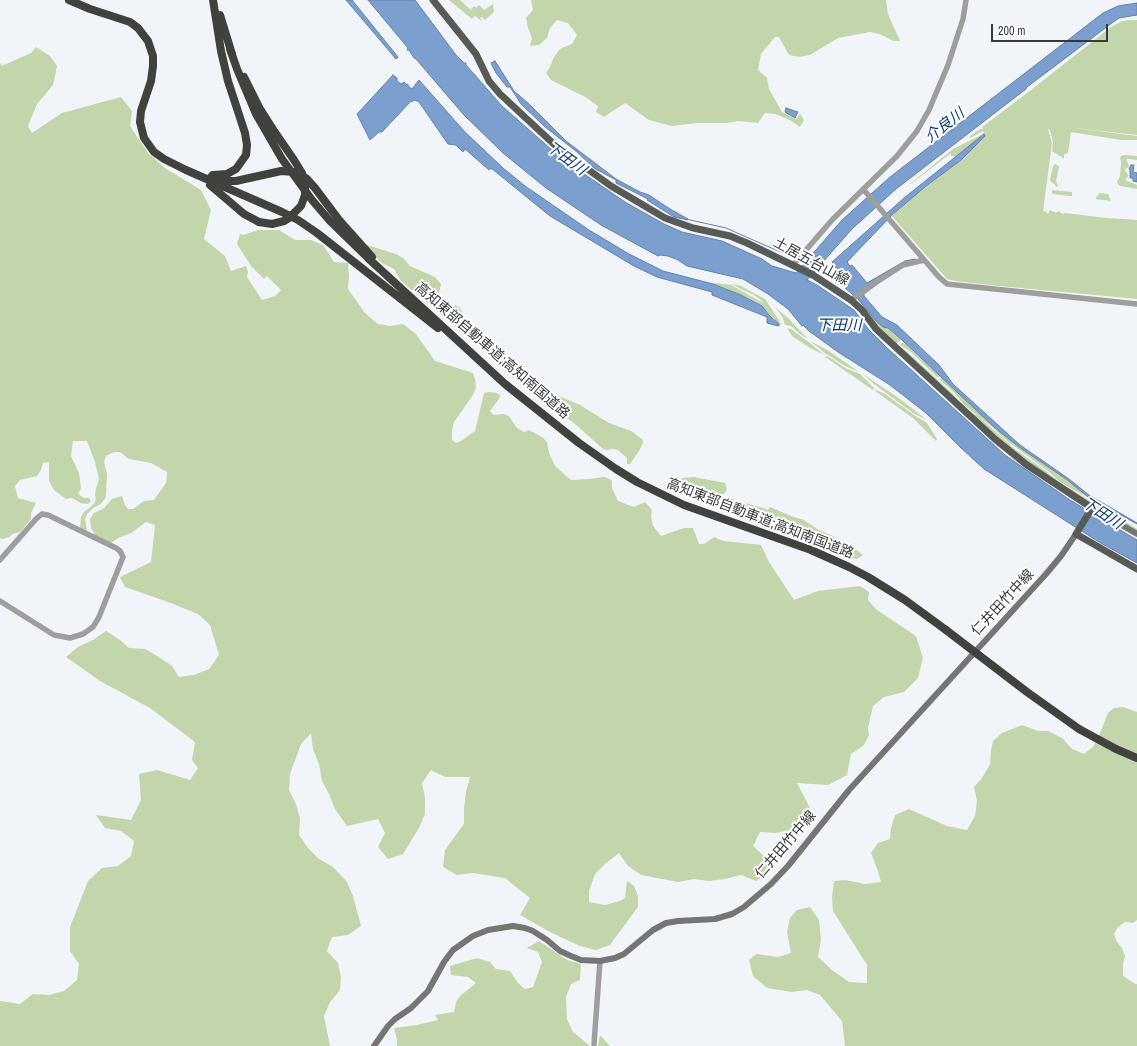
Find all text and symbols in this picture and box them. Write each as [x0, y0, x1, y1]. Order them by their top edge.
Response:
scale bar [993, 16, 1110, 42]
text: 200 m [998, 23, 1025, 39]
water label: 介良川 [922, 105, 968, 147]
water label: 下田川 [543, 138, 589, 180]
street label: 土居五台山線 [770, 234, 852, 290]
street label: 高知東部自動車道;高知南国道路 [411, 279, 573, 423]
water label: 下田川 [817, 317, 861, 335]
street label: 高知東部自動車道;高知南国道路 [664, 475, 856, 563]
water label: 下田川 [1078, 494, 1126, 534]
street label: 仁井田竹中線 [968, 567, 1038, 639]
street label: 仁井田竹中線 [752, 808, 820, 882]

